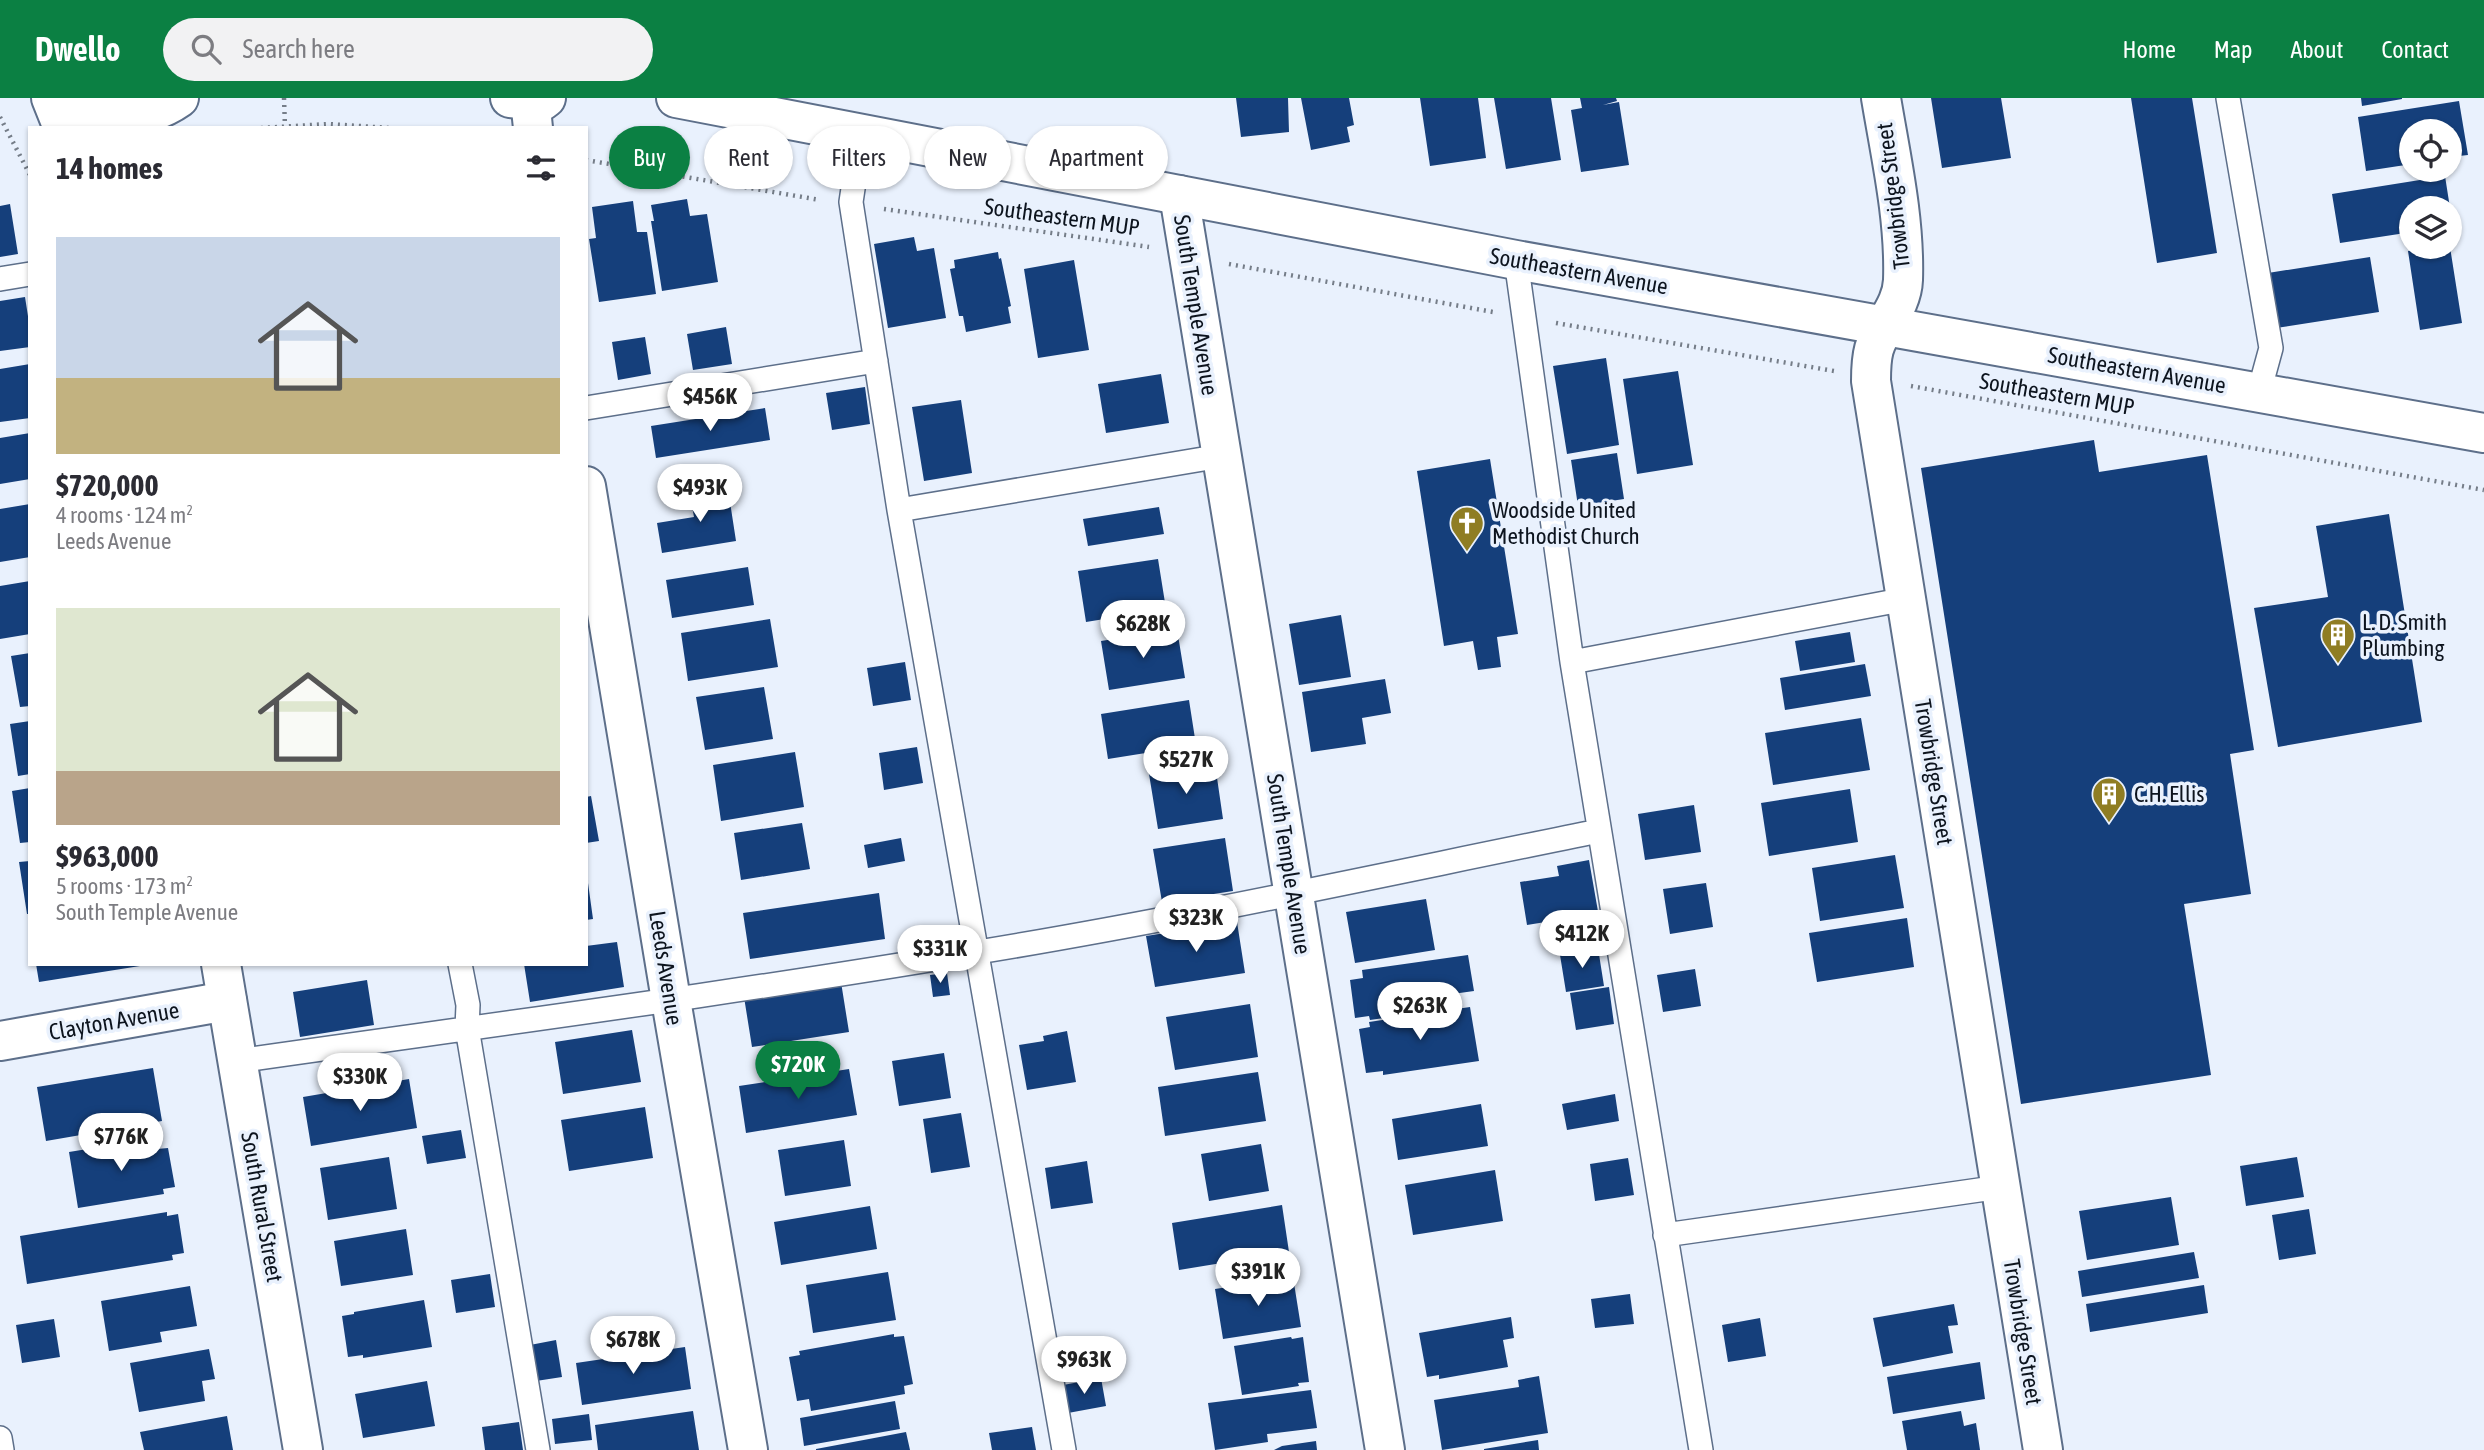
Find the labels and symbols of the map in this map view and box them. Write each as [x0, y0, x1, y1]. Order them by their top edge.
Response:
street label: Trowbridge Street [1871, 121, 1915, 271]
street label: Southeastern MUP [983, 193, 1141, 241]
street label: South Temple Avenue [1169, 213, 1223, 397]
street label: Southeastern Avenue [1488, 243, 1670, 299]
street label: Southeastern Avenue [2046, 342, 2228, 398]
street label: Southeastern MUP [1978, 368, 2136, 420]
pin: $456K [661, 374, 759, 433]
pin: $493K [651, 464, 749, 524]
place label: Woodside United Methodist Church [1492, 497, 1640, 549]
church icon: Woodside United Methodist Church [1448, 504, 1486, 553]
pin: $628K [1094, 601, 1192, 660]
place label: L. D. Smith Plumbing [2362, 609, 2447, 661]
building icon: L. D. Smith Plumbing [2319, 616, 2357, 665]
street label: Trowbridge Street [1910, 697, 1958, 847]
pin: $527K [1137, 736, 1235, 796]
street label: South Temple Avenue [1262, 772, 1316, 956]
building icon: C.H. Ellis [2090, 775, 2128, 824]
place label: C.H. Ellis [2134, 781, 2204, 807]
pin: $323K [1147, 894, 1245, 954]
street label: Leeds Avenue [644, 909, 688, 1027]
pin: $412K [1533, 910, 1631, 970]
pin: $331K [891, 926, 989, 985]
pin: $263K [1371, 982, 1469, 1042]
street label: Clayton Avenue [47, 997, 181, 1045]
pin: $720K [749, 1042, 847, 1101]
pin: $330K [311, 1054, 409, 1113]
pin: $776K [72, 1114, 170, 1173]
street label: South Rural Street [236, 1130, 288, 1284]
pin: $391K [1209, 1248, 1307, 1308]
street label: Trowbridge Street [1999, 1257, 2047, 1407]
pin: $678K [584, 1316, 682, 1376]
pin: $963K [1035, 1336, 1133, 1396]

